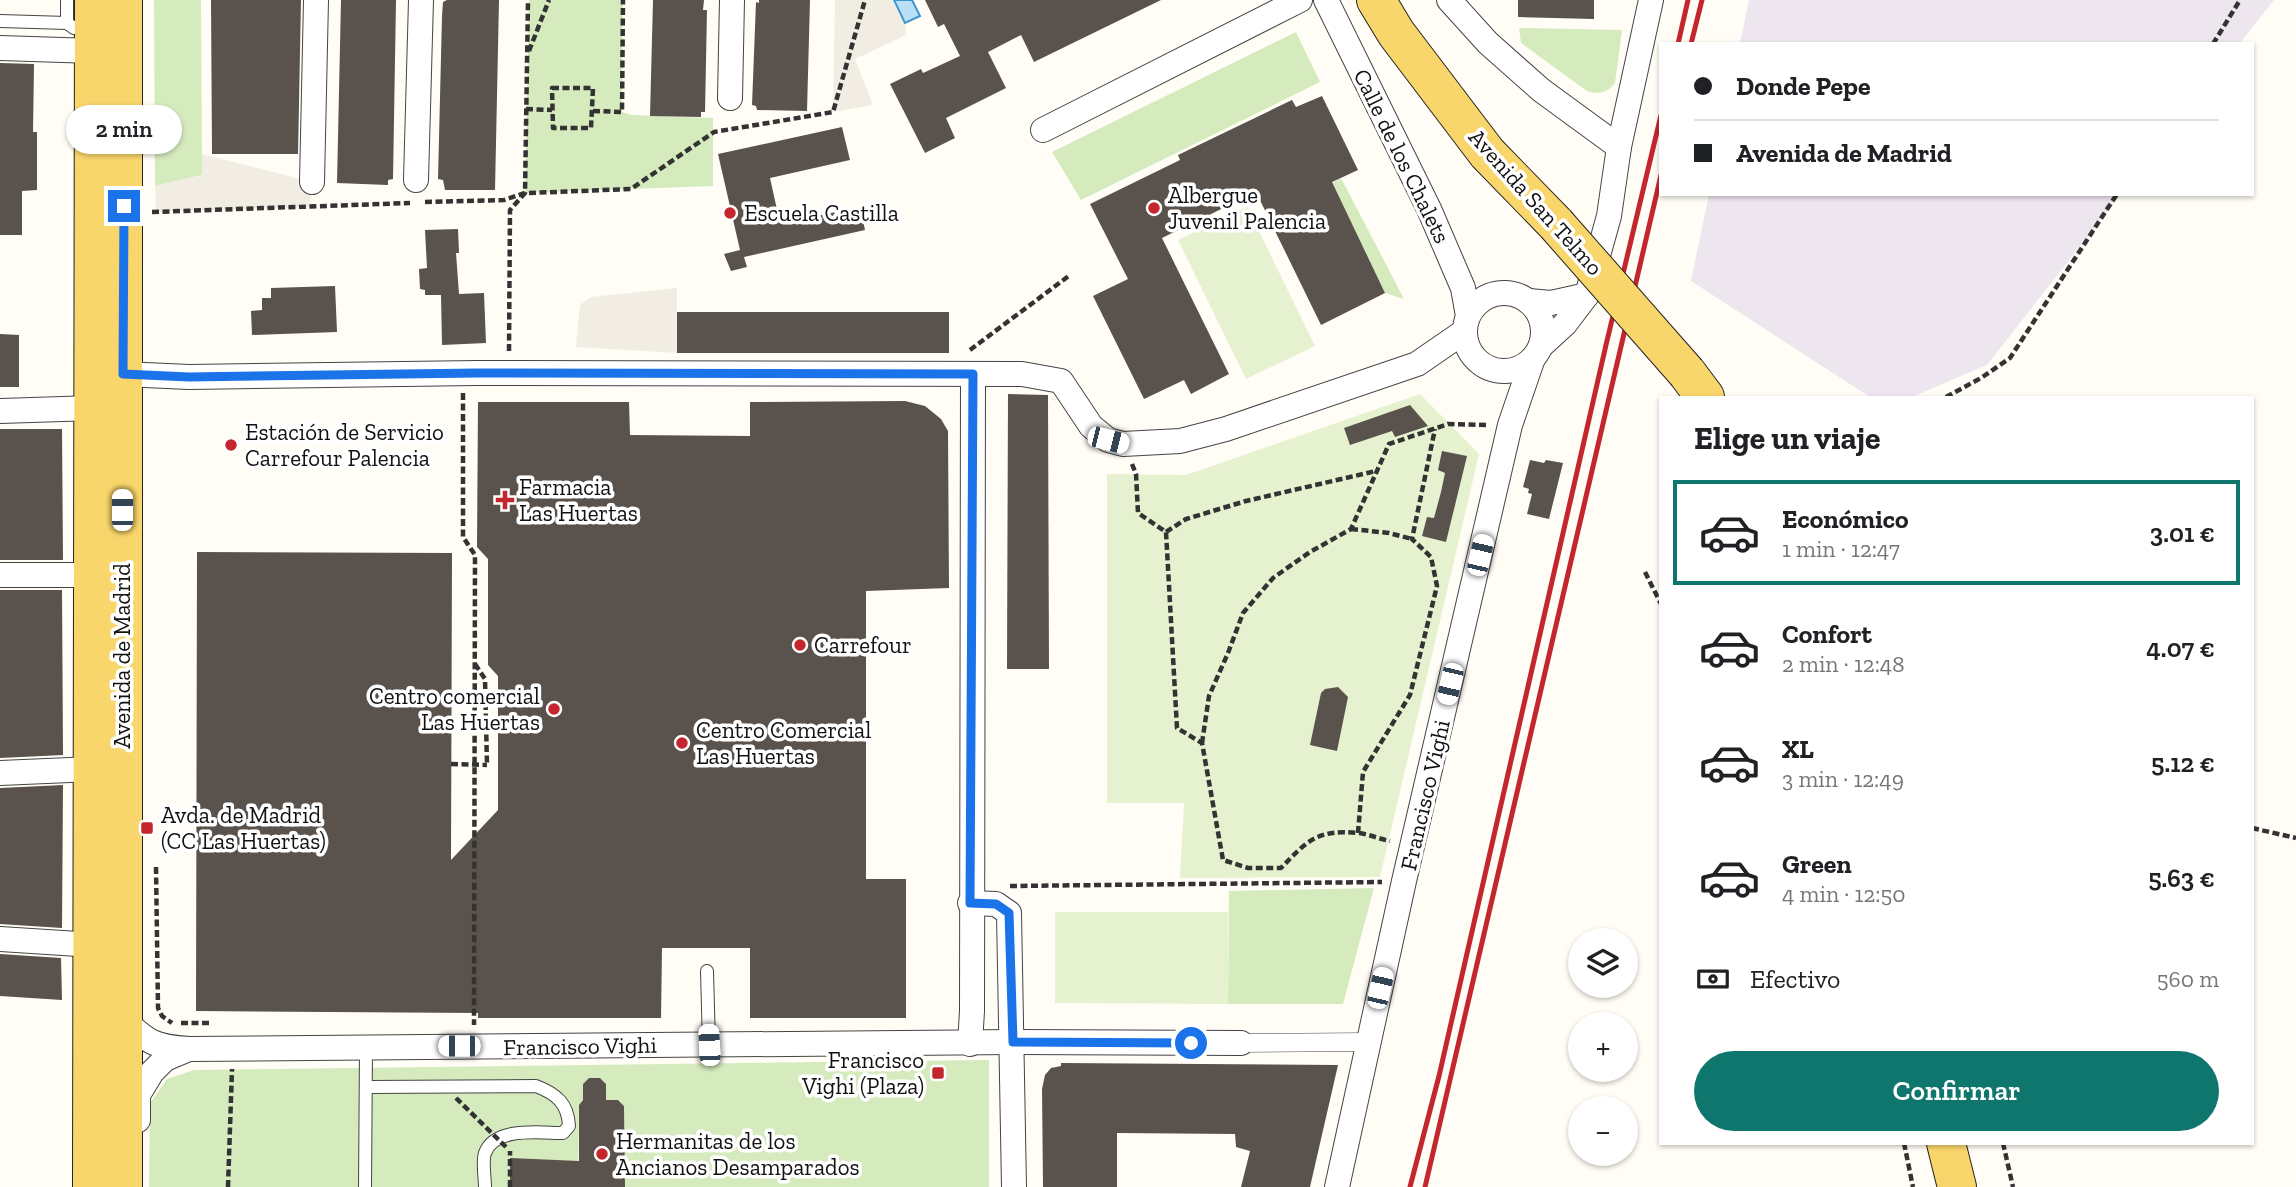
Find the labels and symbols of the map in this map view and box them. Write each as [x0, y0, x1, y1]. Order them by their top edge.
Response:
street label: Calle de los Chalets [1348, 64, 1456, 248]
callout: 2 min [66, 104, 182, 154]
street label: Avenida San Telmo [1463, 123, 1609, 281]
place label: Albergue Juvenil Palencia [1168, 181, 1326, 235]
route end [108, 190, 140, 222]
place label: Escuela Castilla [744, 199, 899, 227]
marker: Albergue Juvenil Palencia [1146, 200, 1162, 216]
marker: Escuela Castilla [722, 205, 738, 221]
place label: Estación de Servicio Carrefour Palencia [245, 418, 444, 472]
car [1086, 425, 1131, 455]
marker: Estación de Servicio Carrefour Palencia [223, 437, 239, 453]
place label: Farmacia Las Huertas [519, 473, 638, 527]
car [112, 489, 133, 531]
marker: Farmacia Las Huertas [497, 492, 513, 508]
car [1466, 532, 1495, 578]
street label: Avenida de Madrid [108, 563, 136, 749]
place label: Carrefour [814, 631, 912, 659]
marker: Carrefour [792, 637, 808, 653]
car [1436, 661, 1465, 707]
place label: Centro comercial Las Huertas [369, 682, 540, 736]
marker: Centro comercial Las Huertas [546, 701, 562, 717]
place label: Centro Comercial Las Huertas [696, 716, 871, 770]
street label: Francisco Vighi [1394, 717, 1456, 873]
marker: Centro Comercial Las Huertas [674, 735, 690, 751]
place label: Avda. de Madrid (CC Las Huertas) [161, 801, 326, 855]
marker: Avda. de Madrid (CC Las Huertas) [139, 820, 155, 836]
car [1366, 965, 1395, 1011]
car [698, 1023, 721, 1067]
route start [1175, 1027, 1207, 1059]
street label: Francisco Vighi [503, 1031, 657, 1061]
car [439, 1036, 481, 1057]
place label: Francisco Vighi (Plaza) [801, 1046, 924, 1100]
marker: Francisco Vighi (Plaza) [930, 1065, 946, 1081]
place label: Hermanitas de los Ancianos Desamparados [616, 1127, 860, 1181]
marker: Hermanitas de los Ancianos Desamparados [594, 1146, 610, 1162]

